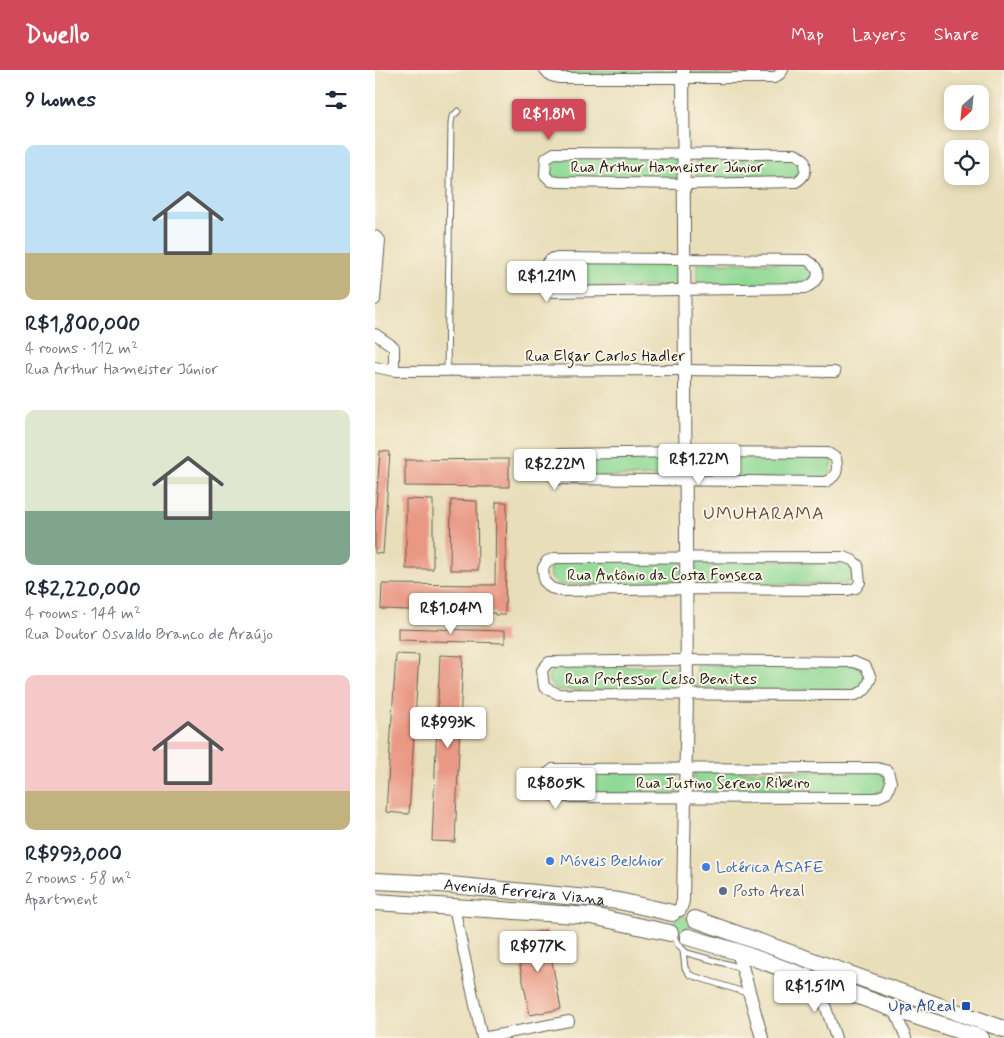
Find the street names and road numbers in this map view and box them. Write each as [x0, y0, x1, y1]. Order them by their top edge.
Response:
street label: Rua Arthur Hameister Júnior [571, 157, 764, 178]
street label: Rua Elgar Carlos Hadler [525, 346, 685, 368]
street label: Rua Antônio da Costa Fonseca [567, 565, 763, 586]
street label: Rua Professor Celso Benites [565, 669, 757, 690]
street label: Rua Justino Sereno Ribeiro [636, 773, 810, 794]
street label: Avenida Ferreira Viana [443, 874, 606, 910]

